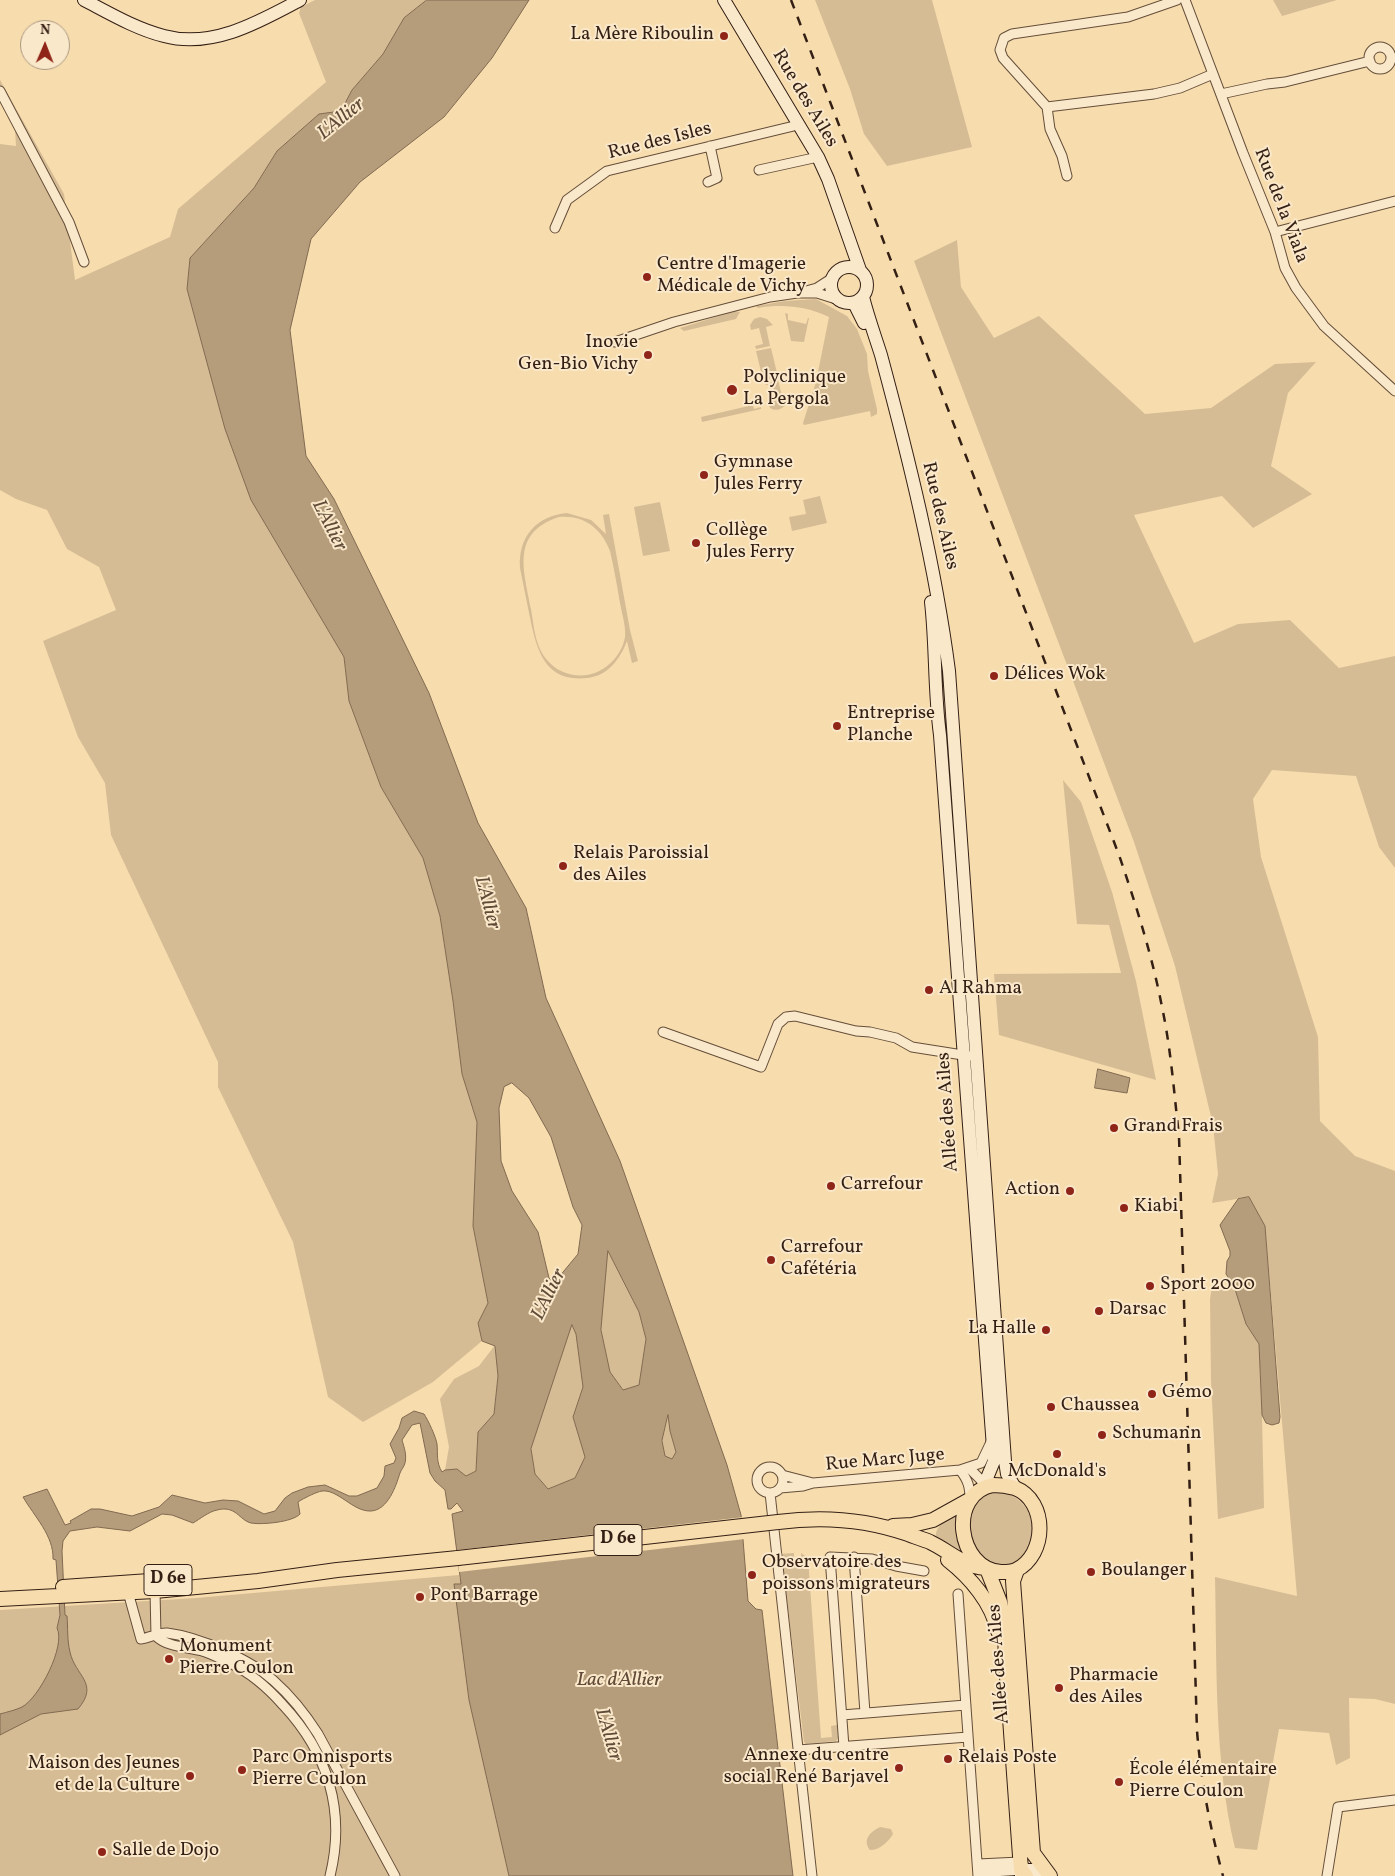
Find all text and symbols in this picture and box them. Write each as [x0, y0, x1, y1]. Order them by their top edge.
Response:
north arrow [20, 20, 70, 70]
text: N [40, 21, 50, 40]
place label: La Mère Riboulin [570, 25, 714, 47]
marker: La Mère Riboulin [718, 30, 730, 42]
street label: Rue des Ailes [766, 46, 842, 152]
water label: L'Allier [313, 94, 371, 146]
street label: Rue des Isles [606, 118, 714, 166]
street label: Rue de la Viala [1248, 145, 1312, 267]
place label: Centre d'Imagerie Médicale de Vichy [657, 255, 806, 299]
marker: Centre d'Imagerie Médicale de Vichy [641, 271, 653, 283]
place label: Inovie Gen-Bio Vichy [518, 333, 638, 377]
marker: Inovie Gen-Bio Vichy [642, 349, 654, 361]
place label: Polyclinique La Pergola [743, 368, 846, 412]
marker: Polyclinique La Pergola [725, 383, 739, 397]
place label: Gymnase Jules Ferry [714, 453, 803, 497]
street label: Rue des Ailes [916, 460, 962, 572]
marker: Gymnase Jules Ferry [698, 469, 710, 481]
water label: L'Allier [305, 496, 351, 556]
place label: Collège Jules Ferry [706, 521, 795, 565]
marker: Collège Jules Ferry [690, 537, 702, 549]
place label: Délices Wok [1004, 665, 1106, 687]
marker: Délices Wok [988, 670, 1000, 682]
place label: Entreprise Planche [847, 704, 935, 748]
marker: Entreprise Planche [831, 720, 843, 732]
place label: Relais Paroissial des Ailes [573, 844, 709, 888]
marker: Relais Paroissial des Ailes [557, 860, 569, 872]
water label: L'Allier [467, 874, 505, 932]
place label: Al Rahma [939, 979, 1022, 1001]
marker: Al Rahma [923, 984, 935, 996]
street label: Allée des Ailes [933, 1051, 965, 1173]
place label: Grand Frais [1124, 1117, 1223, 1139]
marker: Grand Frais [1108, 1122, 1120, 1134]
place label: Carrefour [841, 1175, 923, 1197]
marker: Carrefour [825, 1180, 837, 1192]
place label: Action [1005, 1180, 1060, 1202]
marker: Action [1064, 1185, 1076, 1197]
place label: Kiabi [1134, 1197, 1178, 1219]
marker: Kiabi [1118, 1202, 1130, 1214]
place label: Carrefour Cafétéria [781, 1238, 863, 1282]
marker: Carrefour Cafétéria [765, 1254, 777, 1266]
water label: L'Allier [527, 1265, 573, 1325]
place label: Sport 2000 [1160, 1275, 1255, 1297]
marker: Sport 2000 [1144, 1280, 1156, 1292]
place label: Darsac [1109, 1300, 1166, 1322]
marker: Darsac [1093, 1305, 1105, 1317]
place label: La Halle [968, 1319, 1036, 1341]
marker: La Halle [1040, 1324, 1052, 1336]
place label: Gémo [1162, 1383, 1212, 1405]
marker: Gémo [1146, 1388, 1158, 1400]
place label: Chaussea [1061, 1396, 1140, 1418]
marker: Chaussea [1045, 1401, 1057, 1413]
place label: Schumann [1112, 1424, 1202, 1446]
marker: Schumann [1096, 1429, 1108, 1441]
street label: Rue Marc Juge [824, 1444, 946, 1478]
marker: McDonald's [1051, 1448, 1063, 1460]
place label: McDonald's [1008, 1462, 1106, 1484]
road number: D 6e [594, 1524, 642, 1556]
place label: Observatoire des poissons migrateurs [762, 1553, 930, 1597]
place label: Boulanger [1101, 1561, 1187, 1583]
road number: D 6e [144, 1564, 192, 1596]
marker: Boulanger [1085, 1566, 1097, 1578]
marker: Observatoire des poissons migrateurs [746, 1569, 758, 1581]
place label: Pont Barrage [430, 1586, 538, 1608]
marker: Pont Barrage [414, 1591, 426, 1603]
street label: Allée des Ailes [984, 1603, 1016, 1725]
place label: Monument Pierre Coulon [179, 1637, 294, 1681]
marker: Monument Pierre Coulon [163, 1653, 175, 1665]
place label: Pharmacie des Ailes [1069, 1666, 1158, 1710]
water label: Lac d'Allier [576, 1669, 662, 1693]
marker: Pharmacie des Ailes [1053, 1682, 1065, 1694]
water label: L'Allier [588, 1706, 626, 1764]
place label: Annexe du centre social René Barjavel [724, 1746, 889, 1790]
place label: Parc Omnisports Pierre Coulon [252, 1748, 392, 1792]
place label: Relais Poste [958, 1748, 1057, 1770]
marker: Relais Poste [942, 1753, 954, 1765]
place label: Maison des Jeunes et de la Culture [28, 1754, 180, 1798]
place label: École élémentaire Pierre Coulon [1129, 1760, 1277, 1804]
marker: Annexe du centre social René Barjavel [893, 1762, 905, 1774]
marker: Parc Omnisports Pierre Coulon [236, 1764, 248, 1776]
marker: Maison des Jeunes et de la Culture [184, 1770, 196, 1782]
marker: École élémentaire Pierre Coulon [1113, 1776, 1125, 1788]
place label: Salle de Dojo [112, 1841, 219, 1863]
marker: Salle de Dojo [96, 1846, 108, 1858]

